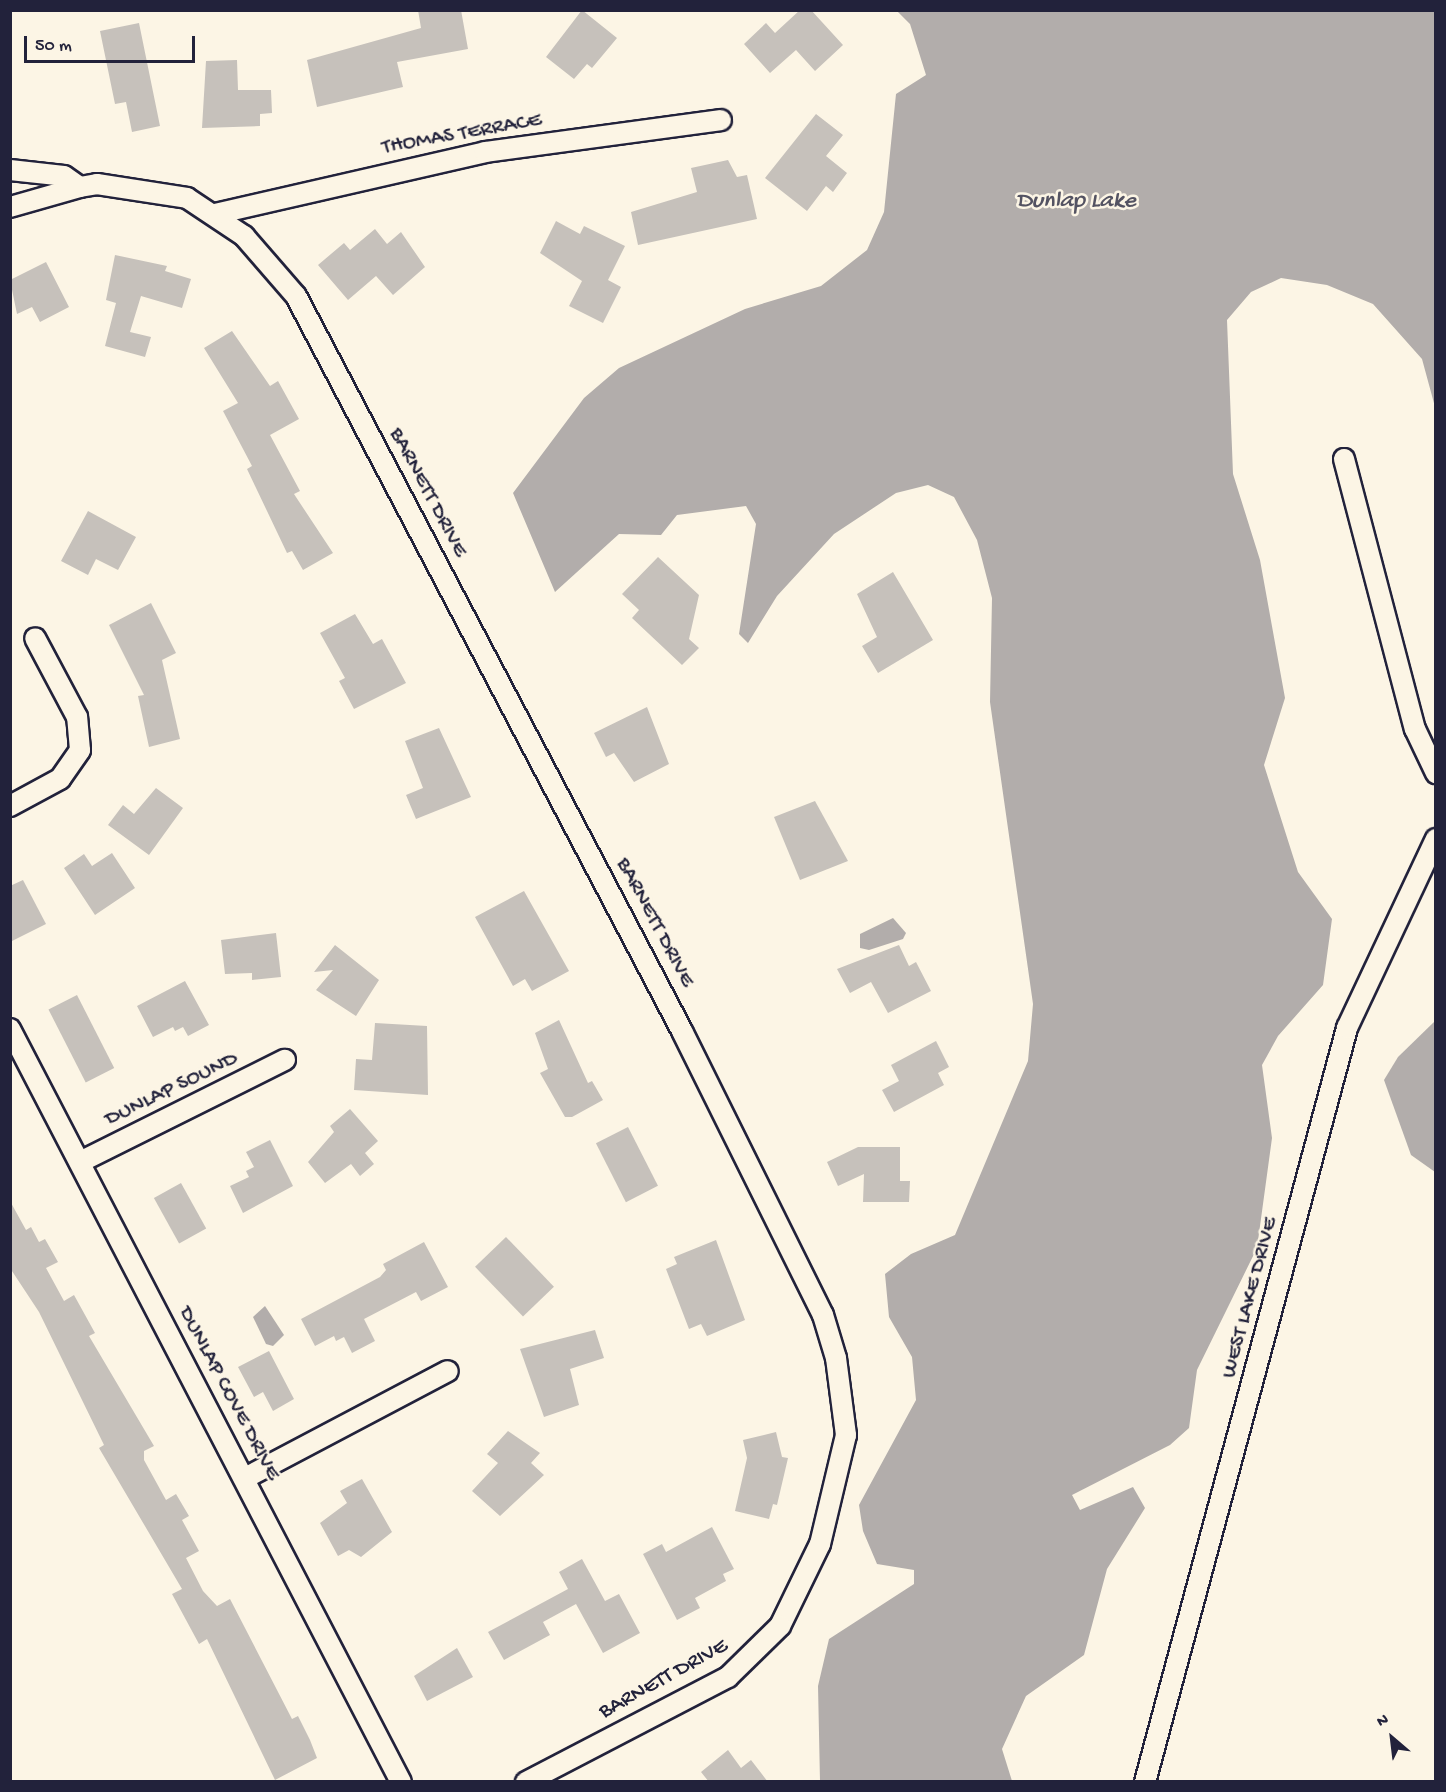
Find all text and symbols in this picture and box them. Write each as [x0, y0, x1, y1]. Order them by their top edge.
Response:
scale bar [27, 24, 198, 62]
text: 50 m [35, 36, 72, 57]
street label: THOMAS TERRACE [380, 108, 544, 162]
water label: Dunlap Lake [1016, 188, 1136, 216]
street label: BARNETT DRIVE [382, 424, 472, 562]
street label: BARNETT DRIVE [609, 854, 699, 992]
street label: DUNLAP SOUND [101, 1046, 243, 1134]
street label: WEST LAKE DRIVE [1217, 1215, 1285, 1381]
street label: DUNLAP COVE DRIVE [171, 1303, 285, 1485]
street label: BARNETT DRIVE [595, 1634, 733, 1726]
north arrow [1362, 1708, 1422, 1768]
text: N [1374, 1711, 1392, 1733]

